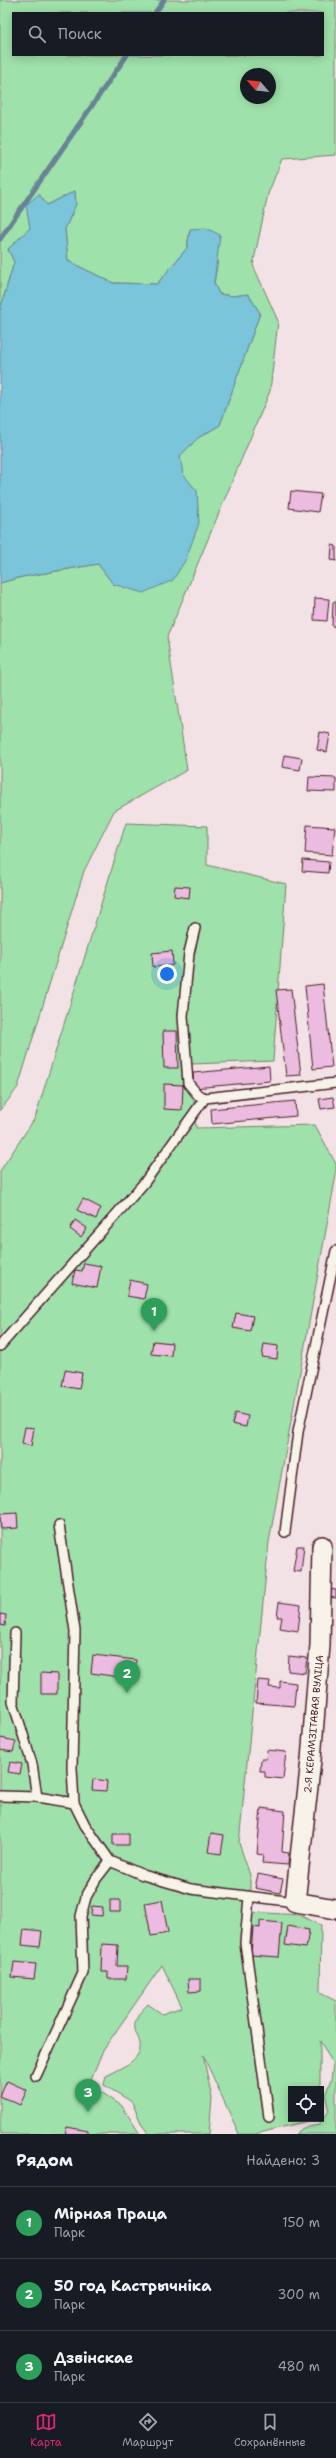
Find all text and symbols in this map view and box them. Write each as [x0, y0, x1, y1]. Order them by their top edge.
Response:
search box [12, 12, 324, 56]
icon: search [26, 23, 48, 45]
text: Поиск [58, 24, 102, 44]
north arrow [240, 68, 276, 104]
your location [157, 964, 177, 984]
pin: 1 [141, 1298, 167, 1331]
street label: 2-Я КЕРАМЗІТАВАЯ ВУЛІЦА [301, 1654, 326, 1794]
pin: 2 [114, 1660, 140, 1693]
pin: 3 [75, 2079, 101, 2112]
map controls [288, 2086, 324, 2122]
button: locate [288, 2086, 324, 2122]
text: Рядом [16, 2149, 73, 2171]
text: Найдено: 3 [246, 2152, 320, 2169]
text: Мірная Праца [54, 2204, 167, 2224]
text: 1 [26, 2214, 32, 2231]
text: 150 m [282, 2214, 320, 2231]
text: Парк [54, 2224, 85, 2241]
text: 50 год Кастрычніка [54, 2276, 211, 2296]
text: 2 [24, 2286, 34, 2303]
text: 300 m [277, 2286, 320, 2303]
text: Парк [54, 2296, 85, 2313]
text: Дзвінскае [54, 2348, 133, 2368]
text: 3 [24, 2358, 34, 2375]
text: 480 m [278, 2358, 320, 2375]
text: Парк [54, 2368, 85, 2385]
tab: Карта [30, 2411, 62, 2450]
tab: Маршрут [122, 2411, 173, 2450]
tab: Сохранённые [234, 2411, 306, 2450]

